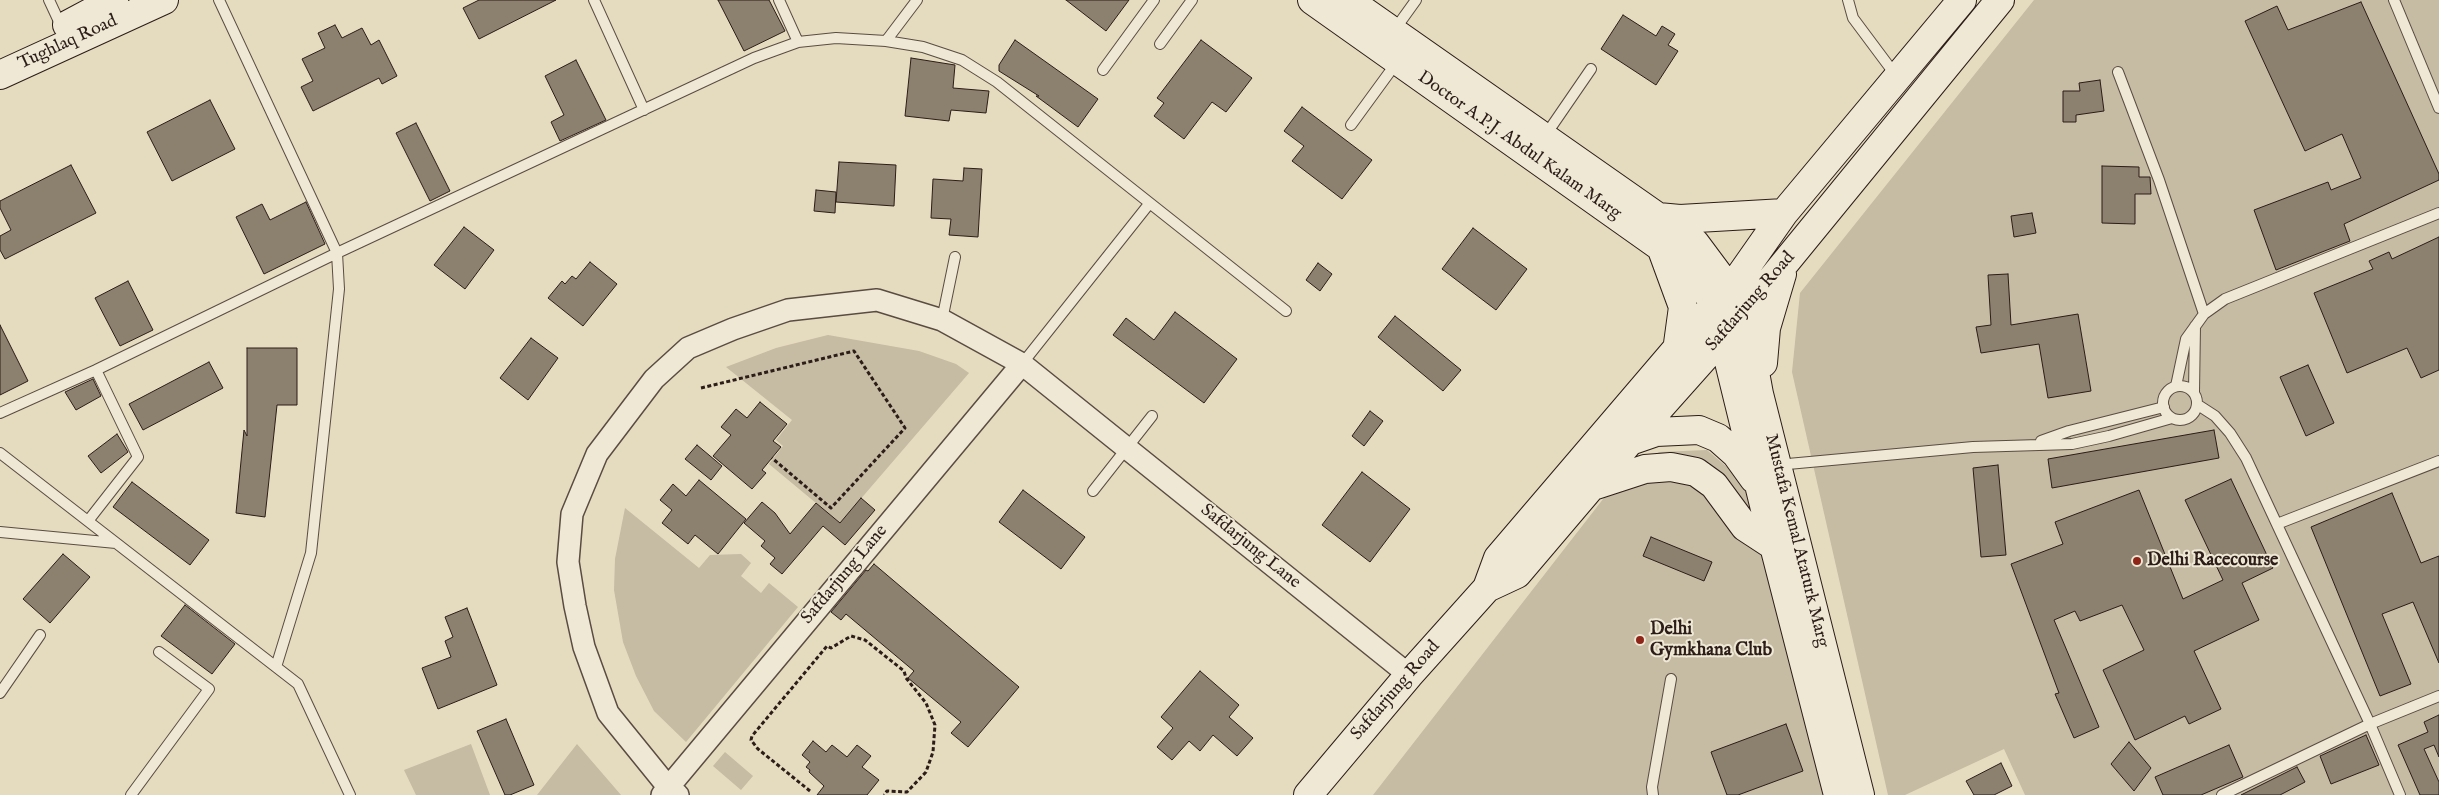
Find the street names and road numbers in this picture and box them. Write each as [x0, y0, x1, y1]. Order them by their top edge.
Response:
street label: Tughlaq Road [15, 11, 121, 75]
street label: Doctor A.P.J. Abdul Kalam Marg [1413, 67, 1625, 225]
street label: Safdarjung Road [1702, 248, 1800, 356]
street label: Mustafa Kemal Ataturk Marg [1759, 432, 1833, 650]
street label: Safdarjung Lane [1196, 500, 1304, 594]
street label: Safdarjung Lane [797, 521, 893, 629]
street label: Safdarjung Road [1347, 637, 1445, 745]

